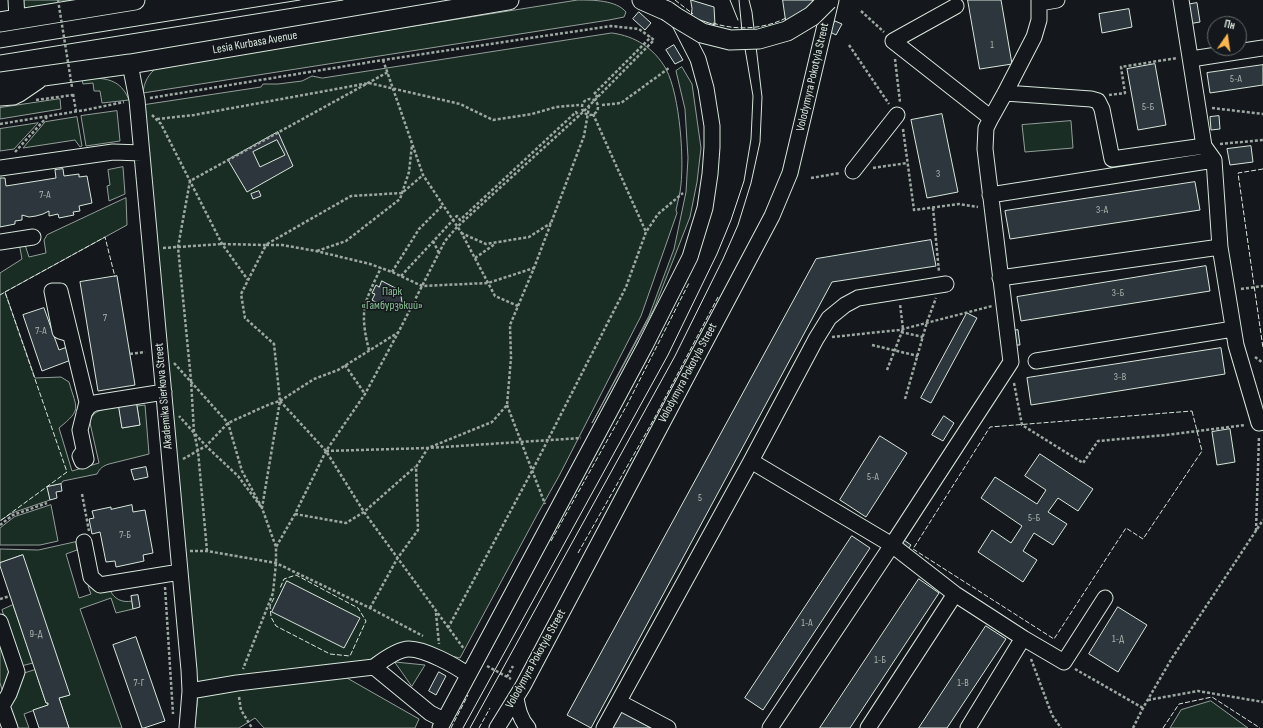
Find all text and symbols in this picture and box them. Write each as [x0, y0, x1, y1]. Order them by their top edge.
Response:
north arrow [1207, 16, 1247, 56]
text: Пн [1223, 17, 1236, 32]
street label: Volodymyra Pokotyla Street [794, 21, 832, 133]
street label: Lesia Kurbasa Avenue [212, 28, 298, 58]
house number: 1 [990, 39, 994, 51]
house number: 5-А [1230, 73, 1242, 85]
house number: 5-Б [1142, 101, 1154, 113]
house number: 3 [936, 168, 940, 180]
house number: 7-А [39, 189, 51, 201]
house number: 3-А [1096, 204, 1108, 216]
park label: Парк «Гамбурзький» [361, 285, 423, 313]
house number: 3-Б [1112, 287, 1124, 299]
house number: 7 [103, 312, 107, 324]
street label: Volodymyra Pokotyla Street [656, 321, 720, 425]
house number: 7-А [35, 325, 47, 337]
street label: Akademika Sierkova Street [152, 342, 176, 450]
house number: 3-В [1114, 371, 1126, 383]
house number: 5-А [867, 471, 879, 483]
house number: 5 [698, 492, 702, 504]
house number: 5-Б [1028, 512, 1040, 524]
house number: 7-Б [119, 529, 131, 541]
street label: Volodymyra Pokotyla Street [503, 607, 569, 711]
house number: 1-А [801, 617, 813, 629]
house number: 9-Д [30, 628, 42, 640]
house number: 1-Д [1112, 633, 1124, 645]
house number: 1-Б [874, 654, 886, 666]
house number: 7-Г [134, 677, 144, 689]
house number: 1-В [957, 677, 969, 689]

